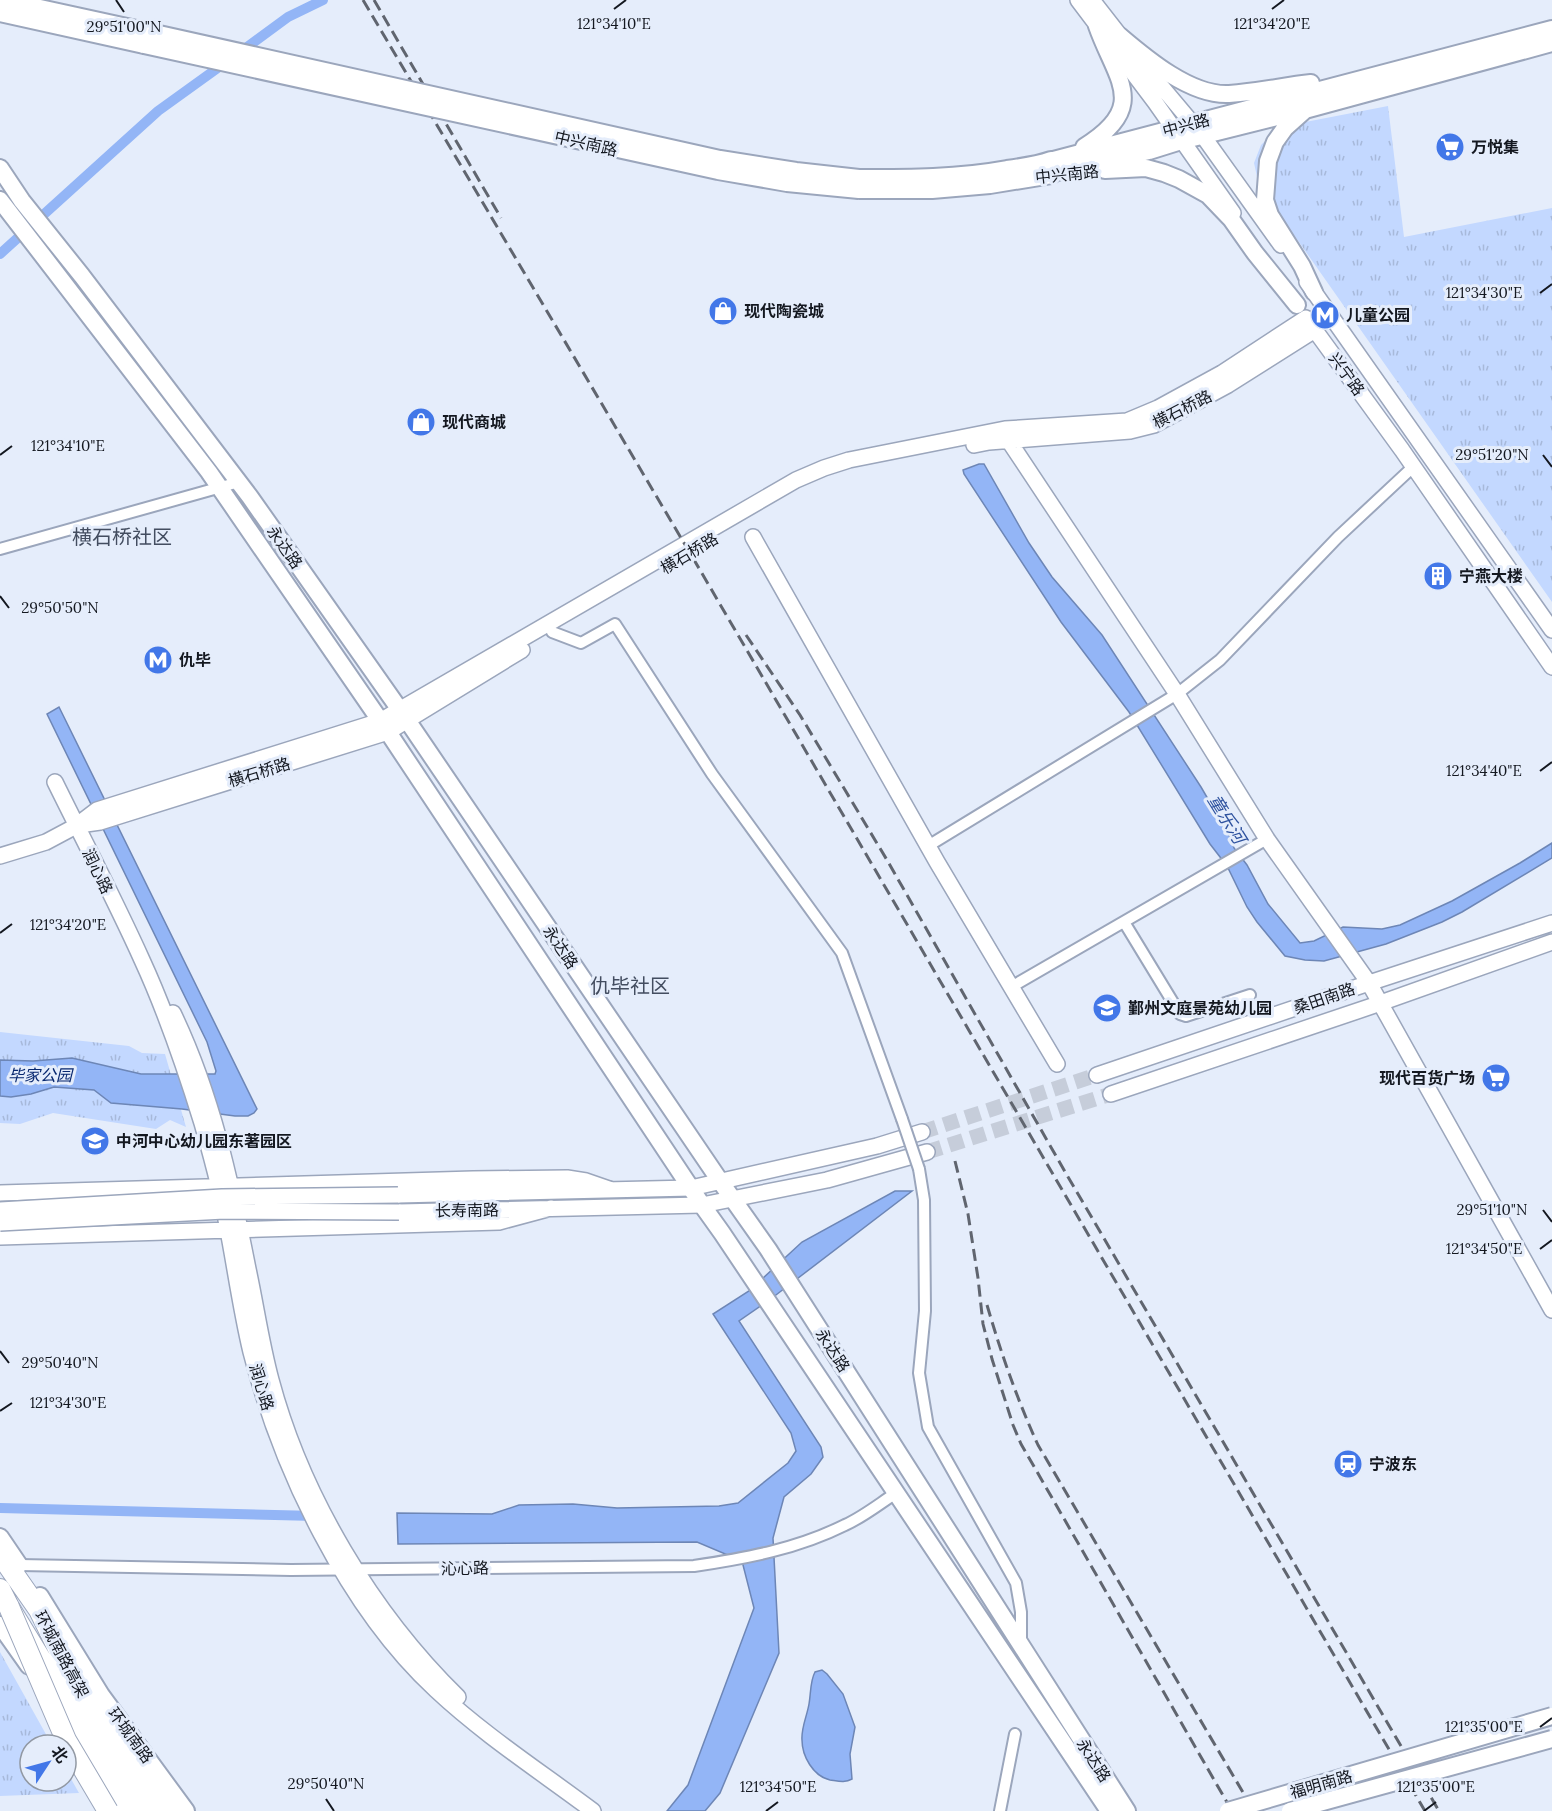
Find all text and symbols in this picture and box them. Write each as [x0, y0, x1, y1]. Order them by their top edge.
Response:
text: 121°34'10"E [577, 14, 651, 33]
text: 121°34'20"E [1234, 14, 1310, 33]
text: 29°51'00"N [87, 17, 161, 36]
street label: 中兴路 [1160, 109, 1212, 141]
street label: 中兴南路 [553, 126, 619, 160]
supermarket icon: 万悦集 [1434, 131, 1466, 163]
place label: 万悦集 [1471, 137, 1519, 157]
street label: 中兴南路 [1034, 161, 1100, 187]
text: 121°34'30"E [1446, 283, 1522, 302]
shop icon: 现代陶瓷城 [707, 295, 739, 327]
metro station icon: 儿童公园 [1309, 299, 1341, 331]
place label: 现代陶瓷城 [744, 301, 824, 321]
place label: 儿童公园 [1346, 305, 1410, 325]
street label: 兴宁路 [1325, 349, 1369, 399]
street label: 横石桥路 [1149, 386, 1215, 432]
shop icon: 现代商城 [405, 406, 437, 438]
place label: 现代商城 [442, 412, 506, 432]
text: 121°34'10"E [31, 436, 105, 455]
text: 29°51'20"N [1455, 445, 1529, 464]
street label: 永达路 [263, 522, 307, 572]
district label: 横石桥社区 [72, 524, 172, 549]
street label: 横石桥路 [656, 528, 722, 578]
building icon: 宁燕大楼 [1422, 560, 1454, 592]
place label: 宁燕大楼 [1459, 566, 1523, 586]
text: 29°50'50"N [21, 598, 99, 617]
metro station icon: 仇毕 [142, 644, 174, 676]
place label: 仇毕 [179, 650, 211, 670]
street label: 横石桥路 [225, 753, 293, 791]
text: 121°34'40"E [1446, 761, 1522, 780]
water label: 童乐河 [1203, 790, 1253, 851]
street label: 润心路 [78, 845, 118, 897]
text: 121°34'20"E [30, 915, 106, 934]
street label: 永达路 [539, 922, 583, 972]
district label: 仇毕社区 [590, 973, 670, 998]
street label: 桑田南路 [1290, 978, 1358, 1018]
school or university icon: 鄞州文庭景苑幼儿园 [1091, 992, 1123, 1024]
place label: 鄞州文庭景苑幼儿园 [1128, 998, 1272, 1018]
supermarket icon: 现代百货广场 [1480, 1062, 1512, 1094]
park label: 毕家公园 [8, 1065, 74, 1085]
place label: 现代百货广场 [1379, 1068, 1475, 1088]
school or university icon: 中河中心幼儿园东著园区 [79, 1125, 111, 1157]
place label: 中河中心幼儿园东著园区 [116, 1131, 292, 1151]
street label: 长寿南路 [435, 1199, 499, 1221]
text: 29°51'10"N [1457, 1200, 1527, 1219]
text: 121°34'50"E [1446, 1239, 1522, 1258]
street label: 永达路 [812, 1324, 854, 1376]
text: 29°50'40"N [22, 1353, 98, 1372]
street label: 润心路 [245, 1361, 279, 1413]
text: 121°34'30"E [30, 1393, 106, 1412]
station icon: 宁波东 [1332, 1448, 1364, 1480]
place label: 宁波东 [1369, 1454, 1417, 1474]
street label: 沁心路 [441, 1558, 489, 1578]
street label: 环城南路高架 [31, 1607, 93, 1701]
street label: 环城南路 [104, 1703, 158, 1767]
text: 121°35'00"E [1445, 1717, 1523, 1736]
north arrow [18, 1733, 78, 1793]
street label: 永达路 [1073, 1734, 1115, 1786]
text: 北 [47, 1742, 73, 1767]
street label: 福明南路 [1287, 1766, 1355, 1802]
text: 29°50'40"N [288, 1774, 364, 1793]
text: 121°34'50"E [740, 1777, 816, 1796]
text: 121°35'00"E [1397, 1777, 1475, 1796]

